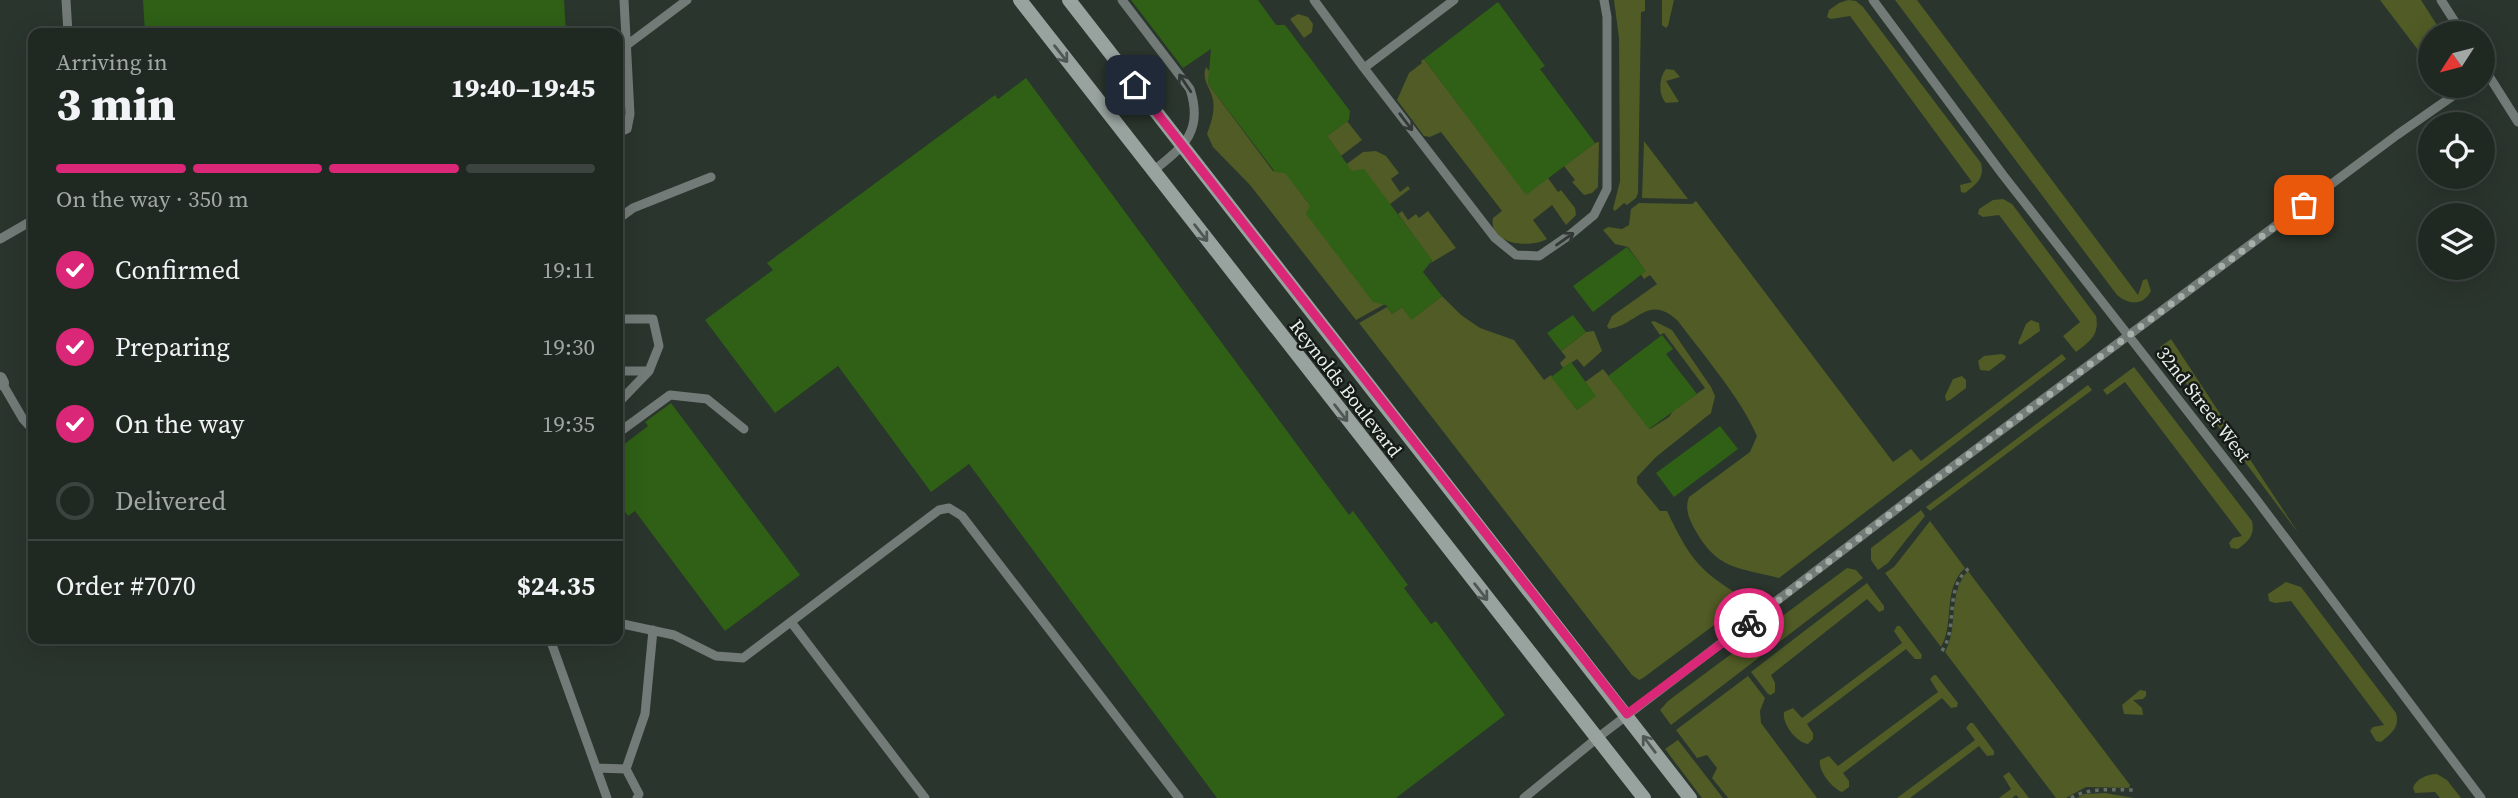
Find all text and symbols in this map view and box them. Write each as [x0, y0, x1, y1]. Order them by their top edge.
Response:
north arrow [2418, 21, 2496, 98]
map controls [2418, 21, 2495, 280]
one-way arrow [1054, 44, 1069, 63]
text: Arriving in [56, 46, 168, 78]
pin [1105, 55, 1165, 115]
icon: home [1116, 66, 1154, 104]
text: 19:40–19:45 [451, 70, 595, 106]
text: 3 min [56, 72, 176, 135]
one-way arrow [1177, 74, 1191, 94]
one-way arrow [1398, 112, 1413, 131]
button: locate [2418, 112, 2495, 189]
pin [2274, 175, 2334, 235]
text: On the way · 350 m [56, 183, 249, 215]
icon: bag [2285, 186, 2323, 224]
button: layers [2418, 203, 2495, 280]
one-way arrow [1194, 224, 1209, 242]
one-way arrow [1554, 232, 1574, 246]
icon: check [56, 251, 94, 289]
text: Confirmed [115, 252, 240, 288]
text: 19:11 [542, 254, 595, 286]
street label: Reynolds Boulevard [1284, 314, 1408, 462]
icon: check [56, 328, 94, 366]
text: Preparing [115, 329, 230, 365]
text: 19:30 [542, 331, 595, 363]
street label: 32nd Street West [2151, 341, 2258, 468]
one-way arrow [1334, 403, 1349, 421]
icon: check [56, 405, 94, 443]
text: On the way [115, 406, 244, 442]
text: 19:35 [542, 408, 595, 440]
text: Delivered [115, 483, 226, 519]
text: Order #7070 [56, 568, 196, 604]
text: $24.35 [517, 568, 595, 604]
one-way arrow [1474, 582, 1489, 601]
courier [1714, 588, 1784, 658]
icon: bike [1730, 604, 1768, 642]
one-way arrow [1642, 735, 1657, 753]

